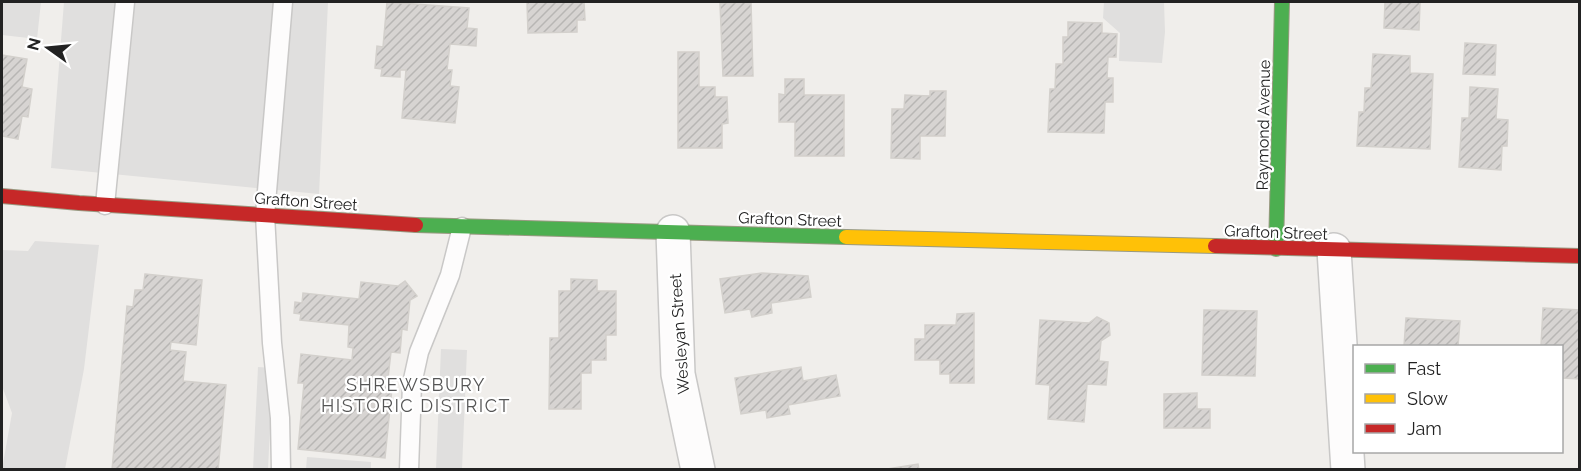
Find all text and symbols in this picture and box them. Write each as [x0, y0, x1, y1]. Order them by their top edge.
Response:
north arrow [18, 18, 78, 78]
text: N [23, 36, 45, 53]
street label: Raymond Avenue [1253, 60, 1274, 191]
street label: Grafton Street [254, 188, 359, 215]
street label: Grafton Street [738, 208, 843, 231]
street label: Grafton Street [1224, 221, 1329, 244]
street label: Wesleyan Street [666, 272, 693, 395]
legend [1353, 345, 1563, 453]
text: Fast [1407, 358, 1441, 379]
district label: SHREWSBURY HISTORIC DISTRICT [321, 374, 511, 416]
text: Slow [1407, 388, 1448, 409]
text: Jam [1407, 418, 1442, 439]

